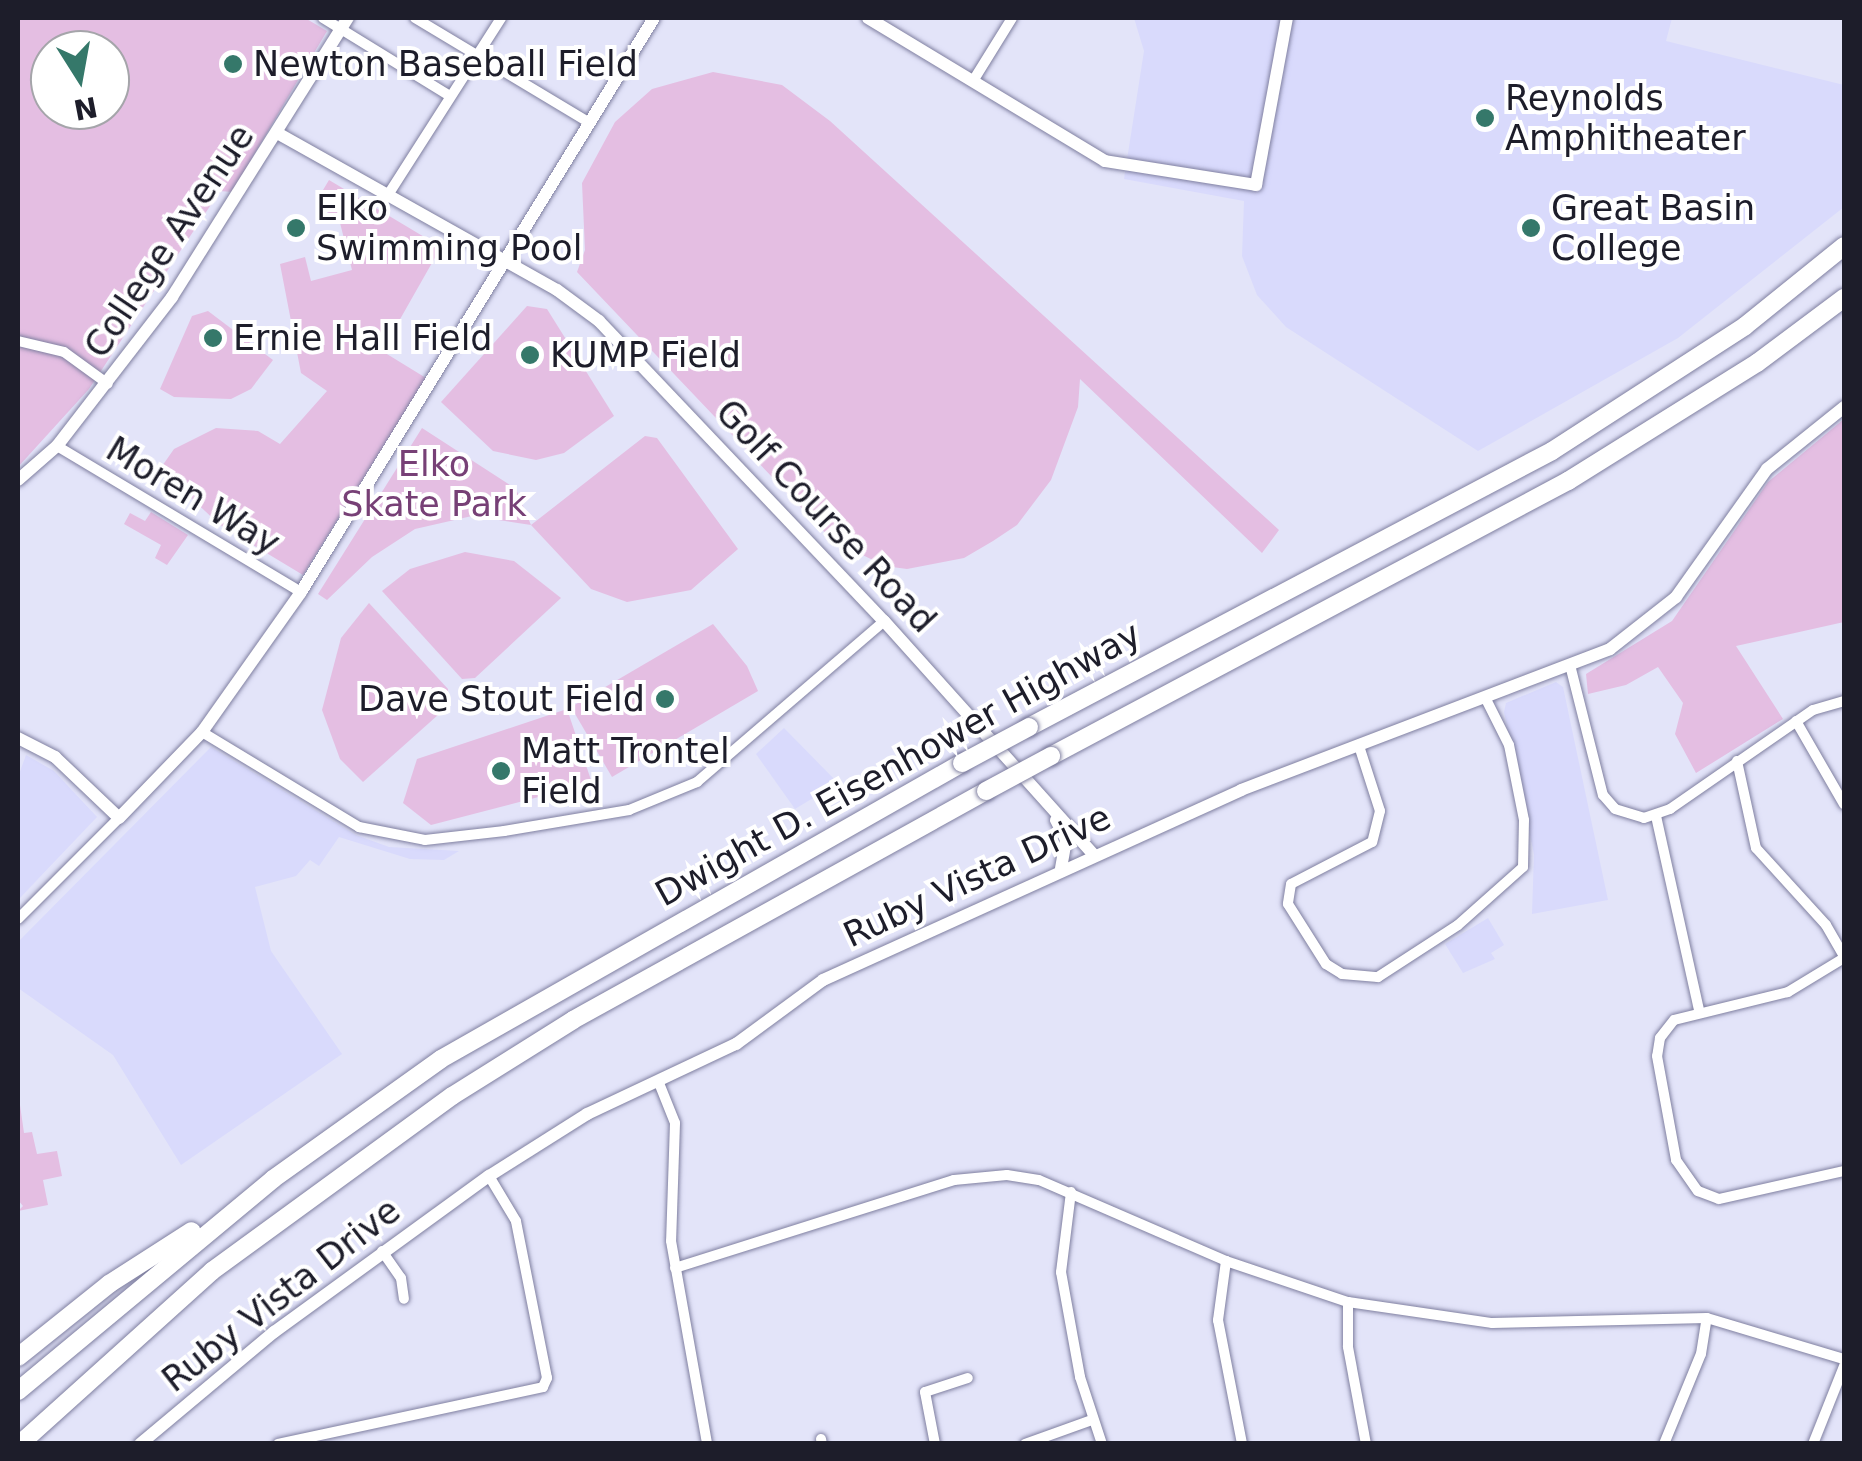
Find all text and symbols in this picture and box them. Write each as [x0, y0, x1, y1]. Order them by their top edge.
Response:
north arrow [30, 30, 130, 130]
place label: Newton Baseball Field [253, 43, 638, 85]
marker: Newton Baseball Field [222, 53, 244, 75]
place label: Reynolds Amphitheater [1505, 77, 1746, 159]
text: N [71, 90, 100, 126]
marker: Reynolds Amphitheater [1474, 107, 1496, 129]
street label: College Avenue [76, 117, 262, 365]
place label: Elko Swimming Pool [316, 187, 582, 269]
place label: Great Basin College [1551, 187, 1755, 269]
marker: Elko Swimming Pool [285, 217, 307, 239]
marker: Great Basin College [1520, 217, 1542, 239]
place label: Ernie Hall Field [233, 317, 493, 359]
marker: Ernie Hall Field [202, 327, 224, 349]
place label: KUMP Field [550, 334, 741, 376]
marker: KUMP Field [519, 344, 541, 366]
street label: Golf Course Road [707, 391, 945, 641]
street label: Moren Way [99, 428, 287, 564]
park label: Elko Skate Park [341, 443, 527, 525]
street label: Dwight D. Eisenhower Highway [648, 613, 1148, 915]
place label: Dave Stout Field [358, 678, 645, 720]
marker: Dave Stout Field [654, 688, 676, 710]
place label: Matt Trontel Field [521, 730, 730, 812]
marker: Matt Trontel Field [490, 760, 512, 782]
street label: Ruby Vista Drive [837, 796, 1117, 956]
street label: Ruby Vista Drive [154, 1189, 408, 1401]

